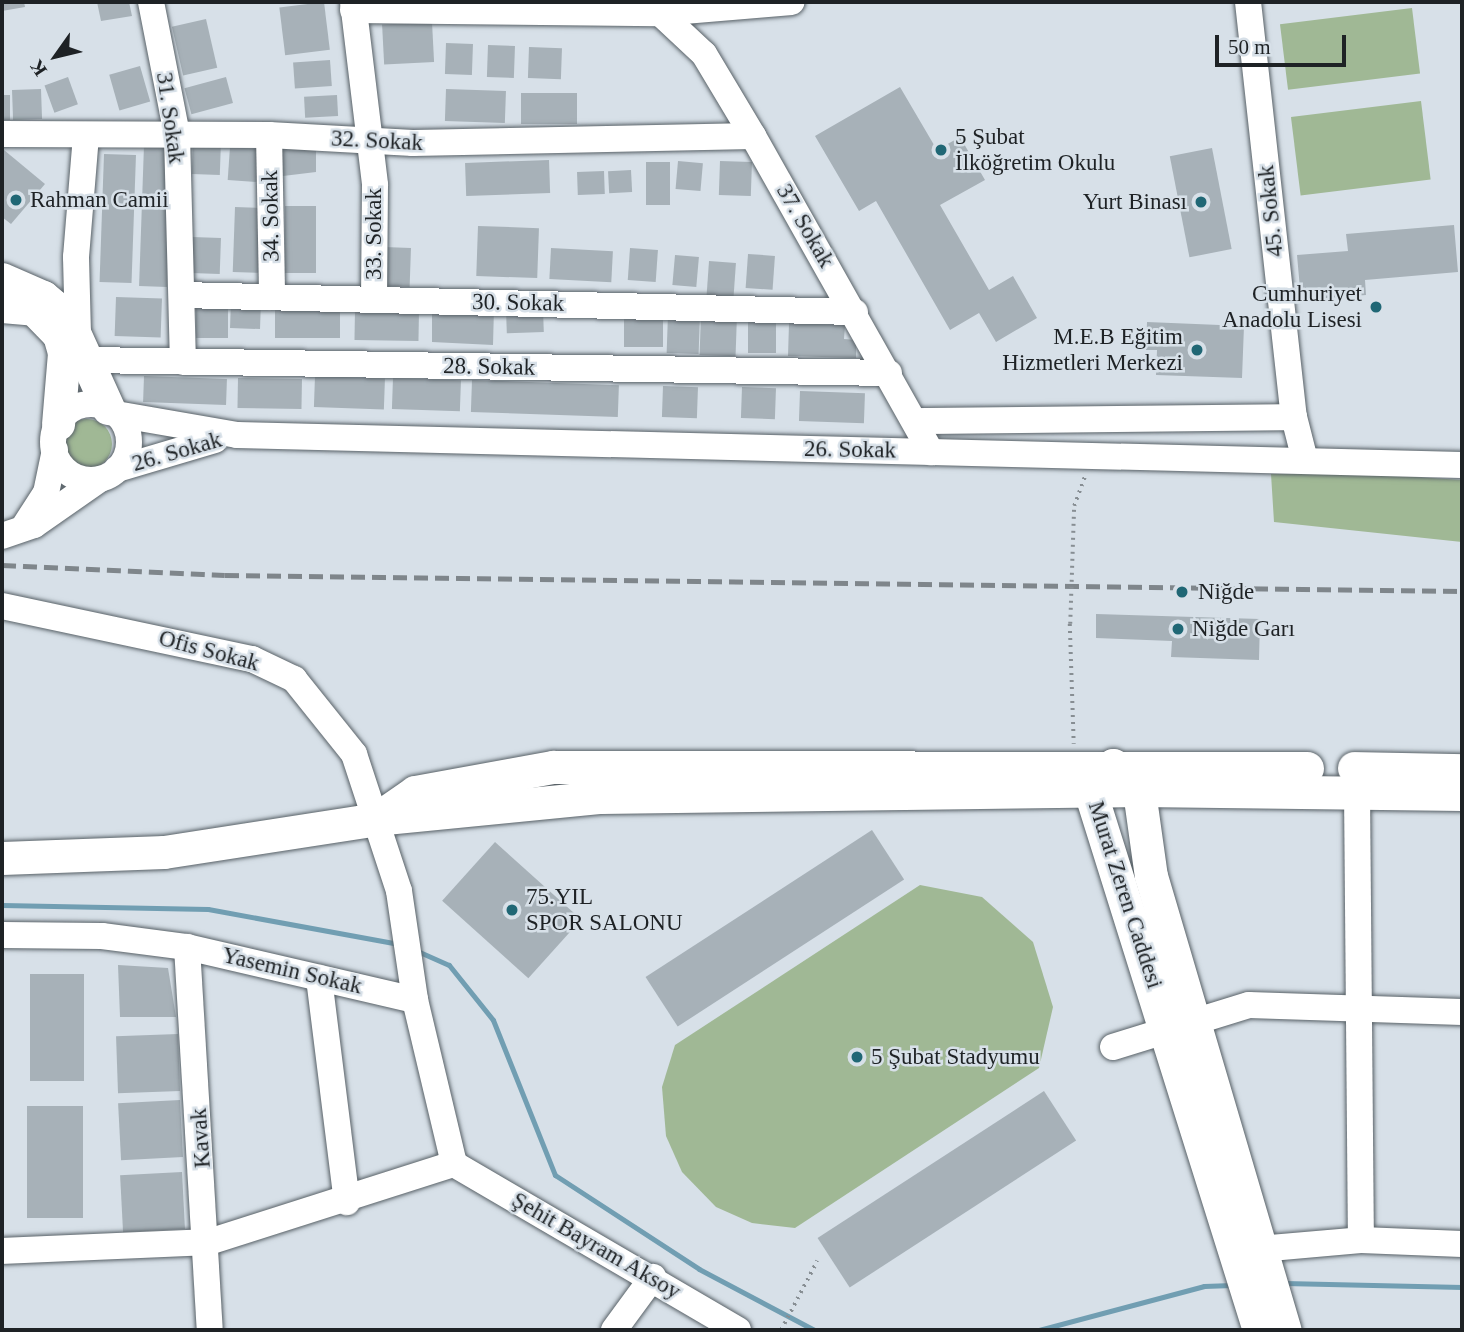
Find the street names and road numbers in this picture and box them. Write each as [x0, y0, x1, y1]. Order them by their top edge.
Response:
street label: 31. Sokak [150, 71, 190, 165]
street label: 32. Sokak [330, 125, 424, 157]
street label: 45. Sokak [1252, 164, 1290, 258]
street label: 34. Sokak [256, 170, 286, 262]
street label: 37. Sokak [770, 179, 840, 273]
street label: 33. Sokak [360, 188, 388, 280]
street label: 30. Sokak [472, 288, 564, 318]
street label: 28. Sokak [443, 352, 535, 382]
street label: 26. Sokak [129, 426, 225, 478]
street label: 26. Sokak [804, 435, 896, 465]
street label: Ofis Sokak [156, 624, 262, 678]
street label: Murat Zeren Caddesi [1082, 798, 1168, 992]
street label: Yasemin Sokak [219, 942, 365, 1000]
street label: Kavak [185, 1107, 217, 1169]
street label: Şehit Bayram Aksoy [506, 1186, 686, 1306]

